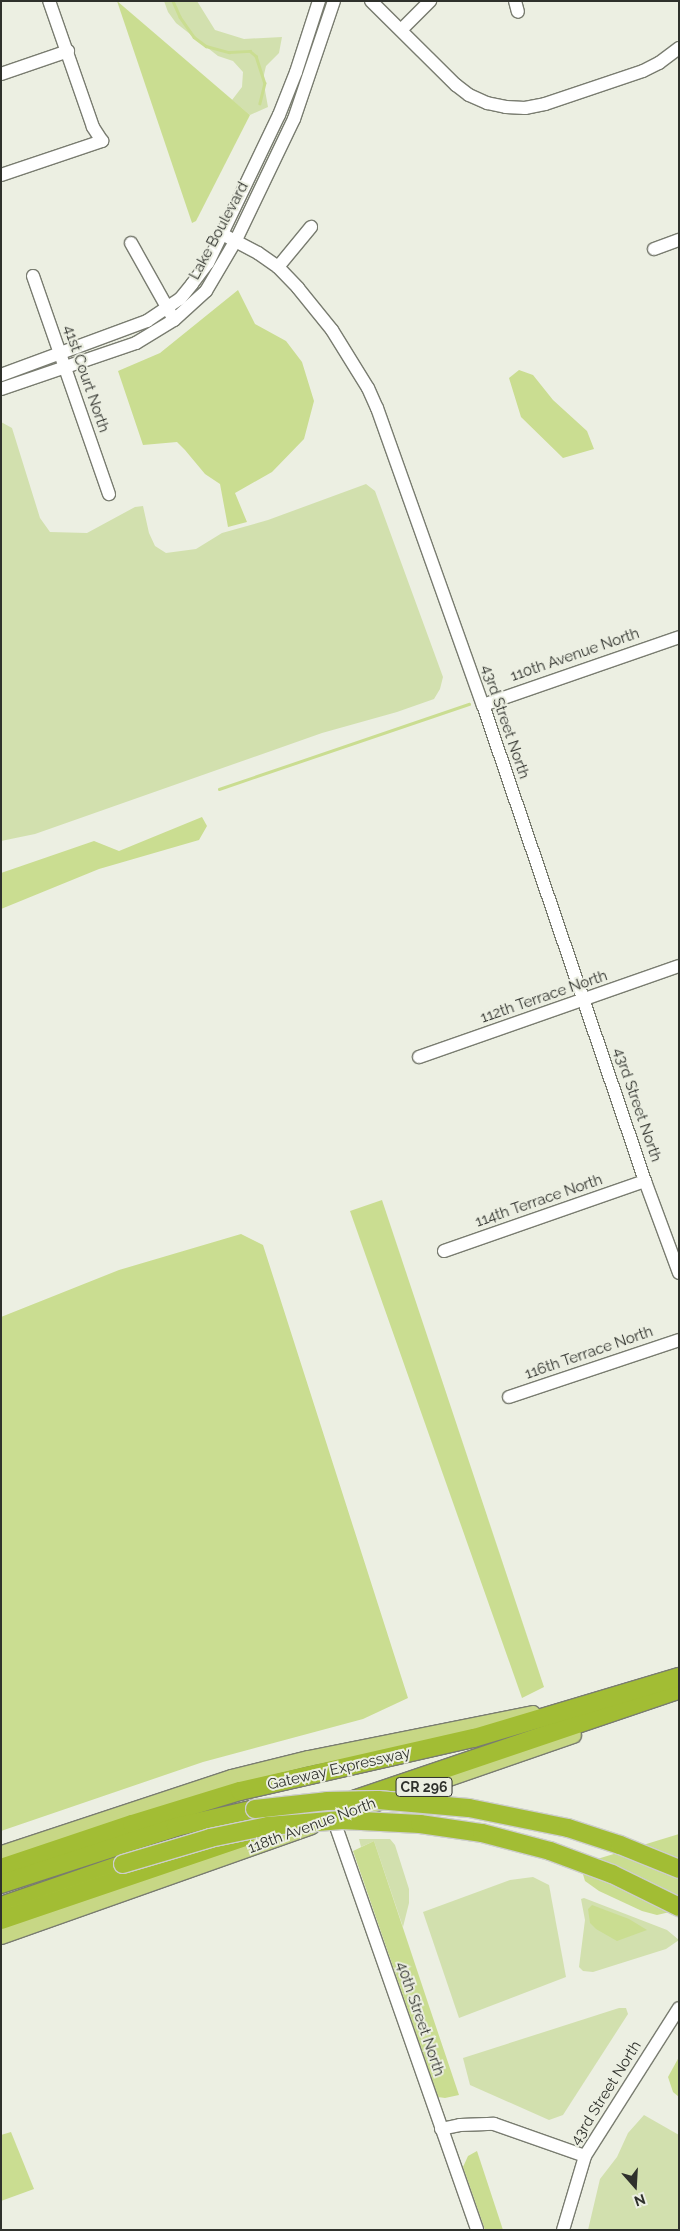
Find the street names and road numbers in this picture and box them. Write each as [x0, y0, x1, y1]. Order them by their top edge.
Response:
street label: Lake Boulevard [186, 179, 252, 283]
street label: 41st Court North [59, 323, 113, 435]
street label: 110th Avenue North [508, 624, 642, 686]
street label: 43rd Street North [477, 663, 533, 781]
street label: 112th Terrace North [478, 967, 610, 1027]
street label: 43rd Street North [609, 1046, 665, 1164]
street label: 114th Terrace North [473, 1171, 605, 1231]
street label: 116th Terrace North [522, 1323, 656, 1383]
street label: Gateway Expressway [266, 1744, 412, 1794]
road number: CR 296 [395, 1775, 453, 1798]
street label: 118th Avenue North [245, 1794, 379, 1858]
street label: 40th Street North [392, 1959, 448, 2079]
street label: 43rd Street North [567, 2038, 645, 2148]

